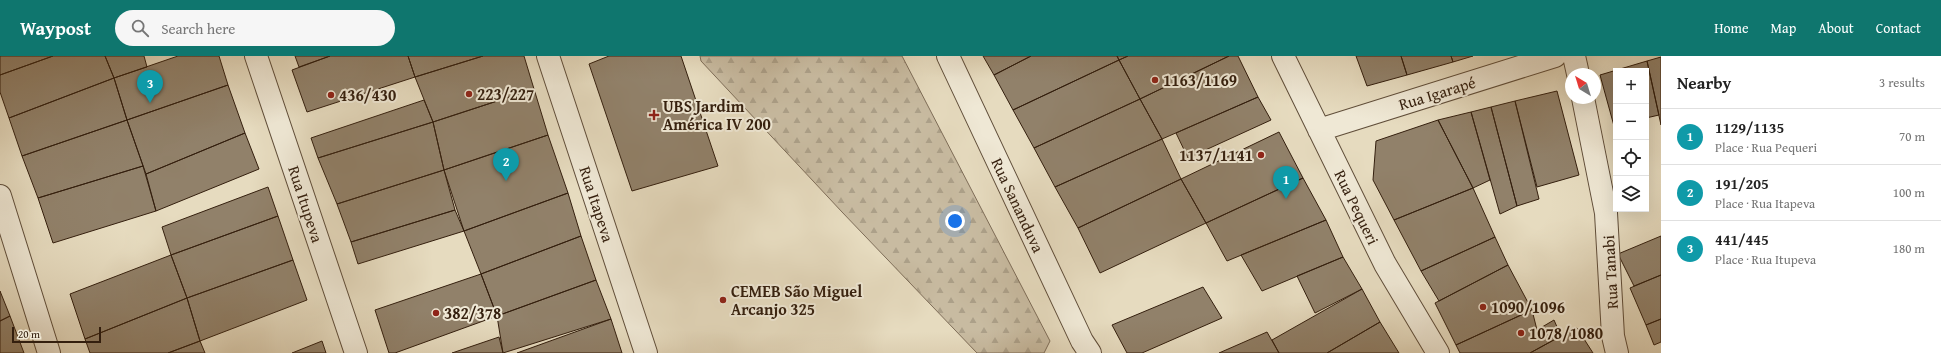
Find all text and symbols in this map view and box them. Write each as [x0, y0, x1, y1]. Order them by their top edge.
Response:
search box [115, 10, 395, 46]
text: Waypost [20, 14, 91, 42]
icon: search [129, 17, 151, 39]
text: Search here [161, 18, 235, 39]
text: Home [1714, 18, 1749, 38]
text: Map [1771, 18, 1796, 38]
text: About [1818, 18, 1854, 38]
text: Contact [1876, 18, 1921, 38]
place label: 1163/1169 [1163, 68, 1237, 92]
north arrow [1565, 68, 1601, 104]
map controls [1613, 68, 1649, 212]
button: + [1613, 68, 1649, 104]
pin: 3 [137, 70, 163, 103]
street label: Rua Igarapé [1395, 70, 1479, 116]
text: Nearby [1677, 70, 1731, 95]
text: 3 results [1879, 73, 1925, 92]
marker: 1163/1169 [1150, 75, 1160, 85]
place label: 223/227 [477, 82, 534, 106]
place label: 436/430 [339, 83, 396, 107]
marker: 223/227 [464, 89, 474, 99]
marker: 436/430 [326, 90, 336, 100]
place label: UBS Jardim América IV 200 [663, 94, 771, 136]
button: − [1613, 104, 1649, 140]
marker: UBS Jardim América IV 200 [648, 109, 660, 121]
text: 1129/1135 [1715, 117, 1784, 138]
text: 1 [1687, 127, 1693, 146]
text: 70 m [1899, 127, 1925, 146]
text: Place · Rua Pequeri [1715, 138, 1817, 157]
button: locate [1613, 140, 1649, 176]
place label: 1137/1141 [1179, 143, 1253, 167]
pin: 2 [493, 148, 519, 181]
marker: 1137/1141 [1256, 150, 1266, 160]
street label: Rua Sananduva [986, 154, 1051, 257]
street label: Rua Itupeva [282, 162, 330, 246]
street label: Rua Itapeva [573, 163, 621, 245]
street label: Rua Pequeri [1329, 165, 1386, 249]
pin: 1 [1273, 166, 1299, 199]
text: 191/205 [1715, 173, 1769, 194]
button: layers [1613, 176, 1649, 212]
text: 2 [1687, 183, 1693, 202]
text: 100 m [1893, 183, 1925, 202]
text: Place · Rua Itapeva [1715, 194, 1815, 213]
your location [945, 211, 965, 231]
text: 441/445 [1715, 229, 1769, 250]
street label: Rua Tanabi [1596, 234, 1624, 310]
text: 3 [1687, 239, 1693, 258]
text: 180 m [1893, 239, 1925, 258]
text: Place · Rua Itupeva [1715, 250, 1816, 269]
place label: CEMEB São Miguel Arcanjo 325 [731, 279, 862, 321]
marker: CEMEB São Miguel Arcanjo 325 [718, 295, 728, 305]
place label: 1090/1096 [1491, 295, 1565, 319]
place label: 382/378 [444, 301, 501, 325]
marker: 1090/1096 [1478, 302, 1488, 312]
marker: 382/378 [431, 308, 441, 318]
place label: 1078/1080 [1529, 321, 1603, 345]
scale bar [12, 325, 101, 344]
text: 20 m [18, 326, 40, 342]
marker: 1078/1080 [1516, 328, 1526, 338]

